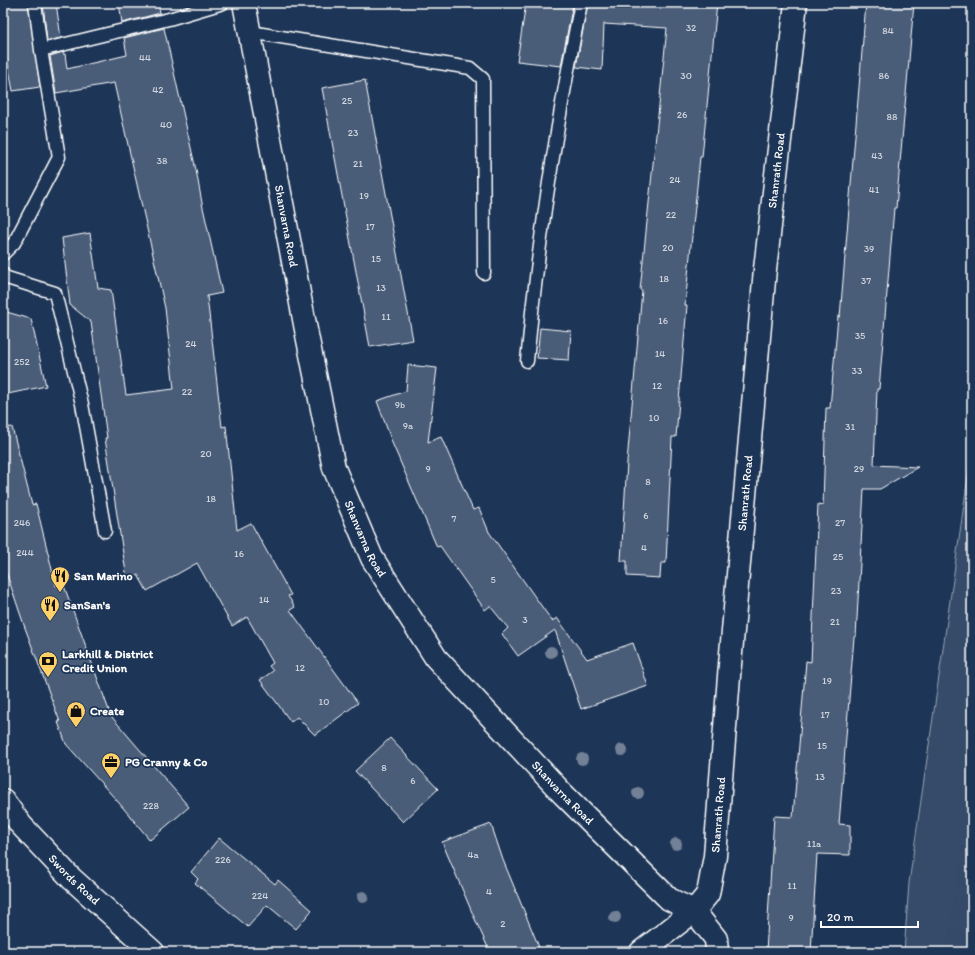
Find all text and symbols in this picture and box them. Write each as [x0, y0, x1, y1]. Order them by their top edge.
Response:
house number: 32 [686, 21, 697, 34]
house number: 84 [882, 24, 894, 37]
house number: 44 [139, 51, 151, 64]
house number: 30 [680, 69, 692, 82]
house number: 86 [879, 69, 889, 82]
house number: 42 [152, 83, 164, 96]
house number: 25 [342, 94, 352, 107]
house number: 26 [677, 108, 687, 121]
house number: 88 [887, 110, 898, 123]
house number: 40 [160, 118, 172, 131]
house number: 23 [348, 126, 359, 139]
street label: Shanrath Road [765, 131, 788, 209]
house number: 43 [871, 149, 883, 162]
house number: 38 [157, 154, 168, 167]
house number: 21 [353, 157, 363, 170]
house number: 24 [669, 173, 681, 186]
house number: 41 [869, 183, 880, 196]
street label: Shanvarna Road [272, 184, 301, 269]
house number: 19 [359, 189, 369, 202]
house number: 22 [666, 208, 677, 221]
house number: 17 [365, 220, 375, 233]
house number: 20 [662, 241, 674, 254]
house number: 39 [864, 242, 874, 255]
house number: 15 [371, 252, 381, 265]
house number: 18 [659, 272, 670, 285]
house number: 37 [861, 274, 871, 287]
house number: 13 [376, 281, 387, 294]
house number: 11 [381, 310, 391, 323]
house number: 16 [658, 314, 668, 327]
house number: 35 [855, 329, 865, 342]
house number: 24 [185, 337, 197, 350]
house number: 14 [655, 347, 665, 360]
house number: 252 [14, 355, 31, 368]
house number: 33 [852, 364, 863, 377]
house number: 12 [652, 379, 663, 392]
house number: 22 [182, 385, 193, 398]
house number: 9b [395, 398, 405, 411]
house number: 10 [649, 411, 659, 424]
house number: 9a [403, 419, 414, 432]
house number: 31 [845, 420, 855, 433]
house number: 20 [200, 447, 212, 460]
street label: Shanrath Road [735, 454, 756, 531]
house number: 9 [425, 462, 431, 475]
house number: 29 [854, 462, 864, 475]
house number: 8 [645, 475, 651, 488]
house number: 18 [206, 492, 217, 505]
street label: Shanvarna Road [341, 498, 390, 580]
house number: 6 [643, 509, 649, 522]
house number: 7 [452, 512, 457, 525]
house number: 246 [14, 516, 30, 529]
house number: 27 [835, 516, 845, 529]
house number: 4 [641, 541, 647, 554]
house number: 244 [16, 546, 34, 559]
house number: 16 [234, 547, 244, 560]
house number: 25 [833, 550, 843, 563]
restaurant icon: San Marino [49, 565, 71, 593]
place label: San Marino [74, 569, 133, 583]
house number: 5 [490, 573, 496, 586]
house number: 23 [831, 584, 842, 597]
house number: 14 [259, 593, 269, 606]
restaurant icon: SanSan's [39, 594, 61, 622]
place label: SanSan's [64, 598, 111, 612]
house number: 3 [522, 613, 528, 626]
house number: 21 [830, 615, 840, 628]
place label: Larkhill & District Credit Union [62, 647, 154, 675]
bank icon: Larkhill & District Credit Union [37, 650, 59, 678]
house number: 12 [295, 661, 306, 674]
house number: 19 [822, 674, 832, 687]
house number: 10 [319, 695, 329, 708]
shop icon: Create [65, 700, 87, 728]
place label: Create [90, 704, 124, 718]
house number: 17 [820, 708, 830, 721]
house number: 15 [817, 739, 827, 752]
office icon: PG Cranny & Co [100, 751, 122, 779]
place label: PG Cranny & Co [125, 755, 207, 770]
street label: Shanvarna Road [529, 758, 597, 828]
house number: 8 [381, 761, 387, 774]
house number: 13 [815, 770, 826, 783]
house number: 6 [410, 774, 416, 787]
street label: Shanrath Road [708, 776, 728, 853]
house number: 228 [143, 799, 160, 812]
house number: 11a [807, 837, 822, 850]
house number: 4a [467, 848, 479, 861]
street label: Swords Road [45, 852, 103, 908]
house number: 226 [215, 853, 231, 866]
house number: 11 [787, 879, 797, 892]
house number: 4 [486, 885, 492, 898]
house number: 224 [252, 889, 268, 902]
scale bar [821, 903, 918, 929]
text: 20 m [827, 910, 854, 924]
house number: 9 [788, 911, 794, 924]
house number: 2 [500, 917, 506, 930]

